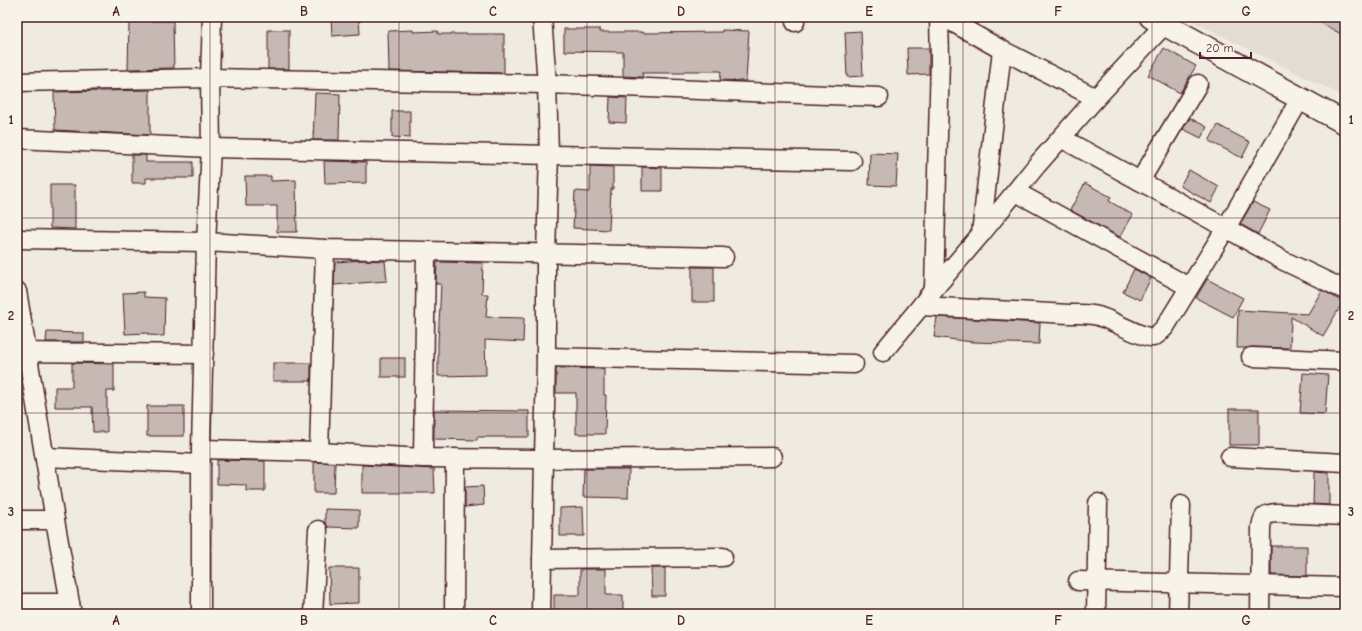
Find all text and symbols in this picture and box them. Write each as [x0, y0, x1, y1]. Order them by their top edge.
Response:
text: A [112, 4, 120, 19]
text: B [300, 4, 308, 19]
text: C [489, 4, 497, 19]
text: D [677, 4, 685, 19]
text: E [865, 4, 873, 19]
text: F [1054, 4, 1062, 19]
text: G [1241, 4, 1251, 19]
scale bar [1200, 34, 1251, 60]
text: 20 m [1206, 41, 1234, 55]
text: 1 [8, 112, 14, 127]
text: 1 [1348, 112, 1354, 127]
text: 2 [8, 308, 14, 323]
text: 2 [1348, 308, 1354, 323]
text: 3 [8, 504, 14, 519]
text: 3 [1348, 504, 1354, 519]
text: A [112, 613, 120, 628]
text: B [300, 613, 308, 628]
text: C [489, 613, 497, 628]
text: D [677, 613, 685, 628]
text: E [865, 613, 873, 628]
text: F [1054, 613, 1062, 628]
text: G [1241, 613, 1251, 628]

